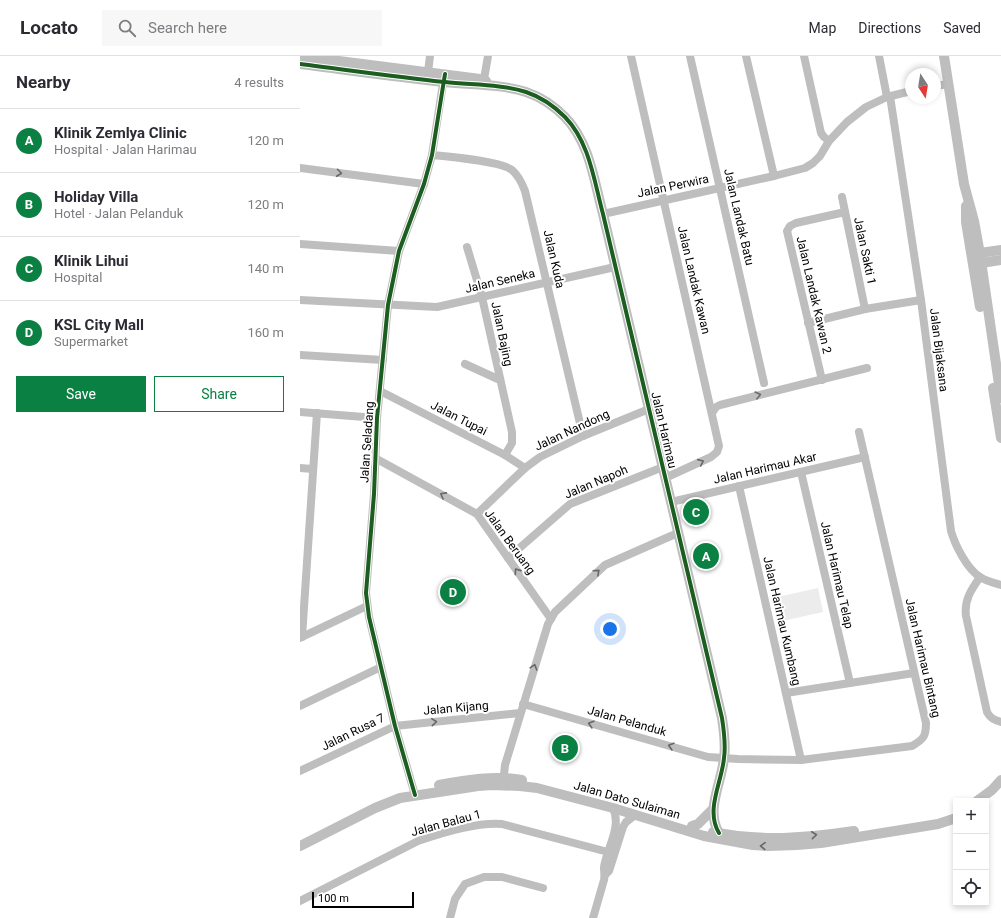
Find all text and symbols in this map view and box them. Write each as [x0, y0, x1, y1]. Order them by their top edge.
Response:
search box [102, 10, 382, 46]
text: Locato [20, 16, 78, 39]
icon: search [116, 17, 138, 39]
text: Search here [148, 19, 227, 37]
text: Map [809, 20, 836, 36]
text: Directions [858, 20, 921, 36]
text: Saved [943, 20, 981, 36]
north arrow [905, 68, 941, 104]
text: Nearby [16, 72, 71, 92]
text: 4 results [234, 75, 284, 90]
text: Klinik Zemlya Clinic [54, 124, 187, 142]
text: A [25, 133, 33, 148]
text: 120 m [247, 133, 284, 148]
text: Hospital · Jalan Harimau [54, 142, 197, 157]
street label: Jalan Landak Batu [721, 167, 757, 267]
one-way arrow [336, 168, 342, 177]
street label: Jalan Perwira [636, 172, 710, 200]
text: Holiday Villa [54, 188, 138, 206]
text: B [25, 197, 33, 212]
text: 120 m [247, 197, 284, 212]
text: Hotel · Jalan Pelanduk [54, 206, 183, 221]
street label: Jalan Sakti 1 [851, 216, 879, 286]
street label: Jalan Landak Kawan [675, 225, 713, 335]
street label: Jalan Kuda [540, 228, 568, 290]
street label: Jalan Landak Kawan 2 [794, 235, 834, 355]
text: Klinik Lihui [54, 252, 128, 270]
text: C [25, 261, 33, 276]
text: 140 m [247, 261, 284, 276]
street label: Jalan Seneka [464, 266, 536, 296]
text: Hospital [54, 270, 102, 285]
street label: Jalan Bajing [488, 301, 516, 367]
street label: Jalan Bijaksana [927, 307, 951, 393]
text: KSL City Mall [54, 316, 144, 334]
text: D [25, 325, 33, 340]
text: 160 m [247, 325, 284, 340]
text: Supermarket [54, 334, 128, 349]
button: Save [16, 376, 146, 412]
button: Share [154, 376, 284, 412]
street label: Jalan Harimau [648, 390, 680, 470]
one-way arrow [755, 392, 761, 400]
street label: Jalan Tupai [428, 398, 490, 438]
street label: Jalan Seladang [357, 401, 377, 483]
street label: Jalan Nandong [532, 407, 612, 453]
street label: Jalan Harimau Akar [712, 449, 818, 487]
one-way arrow [697, 458, 704, 466]
street label: Jalan Napoh [562, 462, 630, 502]
one-way arrow [440, 492, 447, 500]
pin: C [683, 497, 709, 527]
street label: Jalan Beruang [482, 507, 538, 577]
street label: Jalan Harimau Telap [818, 520, 856, 630]
pin: A [693, 541, 719, 571]
street label: Jalan Harimau Kumbang [760, 555, 804, 687]
one-way arrow [515, 568, 522, 575]
one-way arrow [592, 569, 600, 576]
pin: D [440, 577, 466, 607]
street label: Jalan Harimau Bintang [902, 597, 944, 719]
your location [600, 619, 620, 639]
one-way arrow [530, 664, 538, 671]
street label: Jalan Kijang [423, 698, 489, 718]
street label: Jalan Pelanduk [586, 703, 669, 739]
street label: Jalan Rusa 7 [319, 711, 387, 753]
one-way arrow [431, 718, 437, 727]
one-way arrow [588, 720, 594, 728]
pin: B [552, 733, 578, 763]
one-way arrow [667, 742, 674, 751]
street label: Jalan Dato Sulaiman [572, 778, 682, 822]
map controls [953, 798, 989, 906]
button: + [953, 798, 989, 834]
street label: Jalan Balau 1 [409, 807, 483, 839]
one-way arrow [811, 831, 817, 840]
button: − [953, 834, 989, 870]
one-way arrow [760, 841, 766, 850]
button: locate [953, 870, 989, 906]
scale bar [312, 890, 414, 909]
text: 100 m [318, 892, 349, 905]

